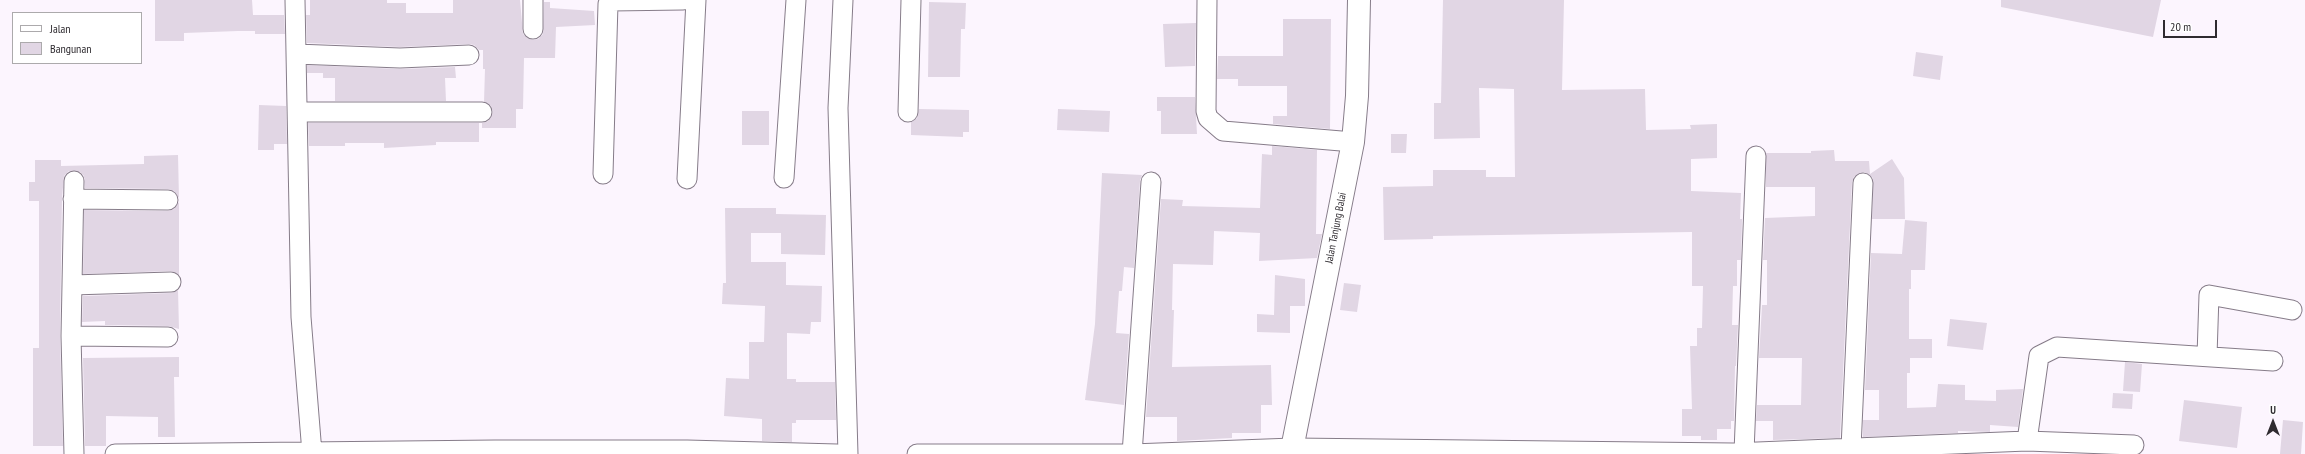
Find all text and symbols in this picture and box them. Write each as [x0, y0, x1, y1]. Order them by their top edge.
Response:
legend [12, 12, 142, 64]
scale bar [2165, 12, 2219, 38]
text: 20 m [2170, 19, 2191, 34]
text: Jalan [50, 21, 71, 36]
text: Bangunan [50, 41, 91, 56]
street label: Jalan Tanjung Balai [1323, 191, 1349, 265]
north arrow [2253, 402, 2293, 442]
text: U [2270, 403, 2276, 417]

